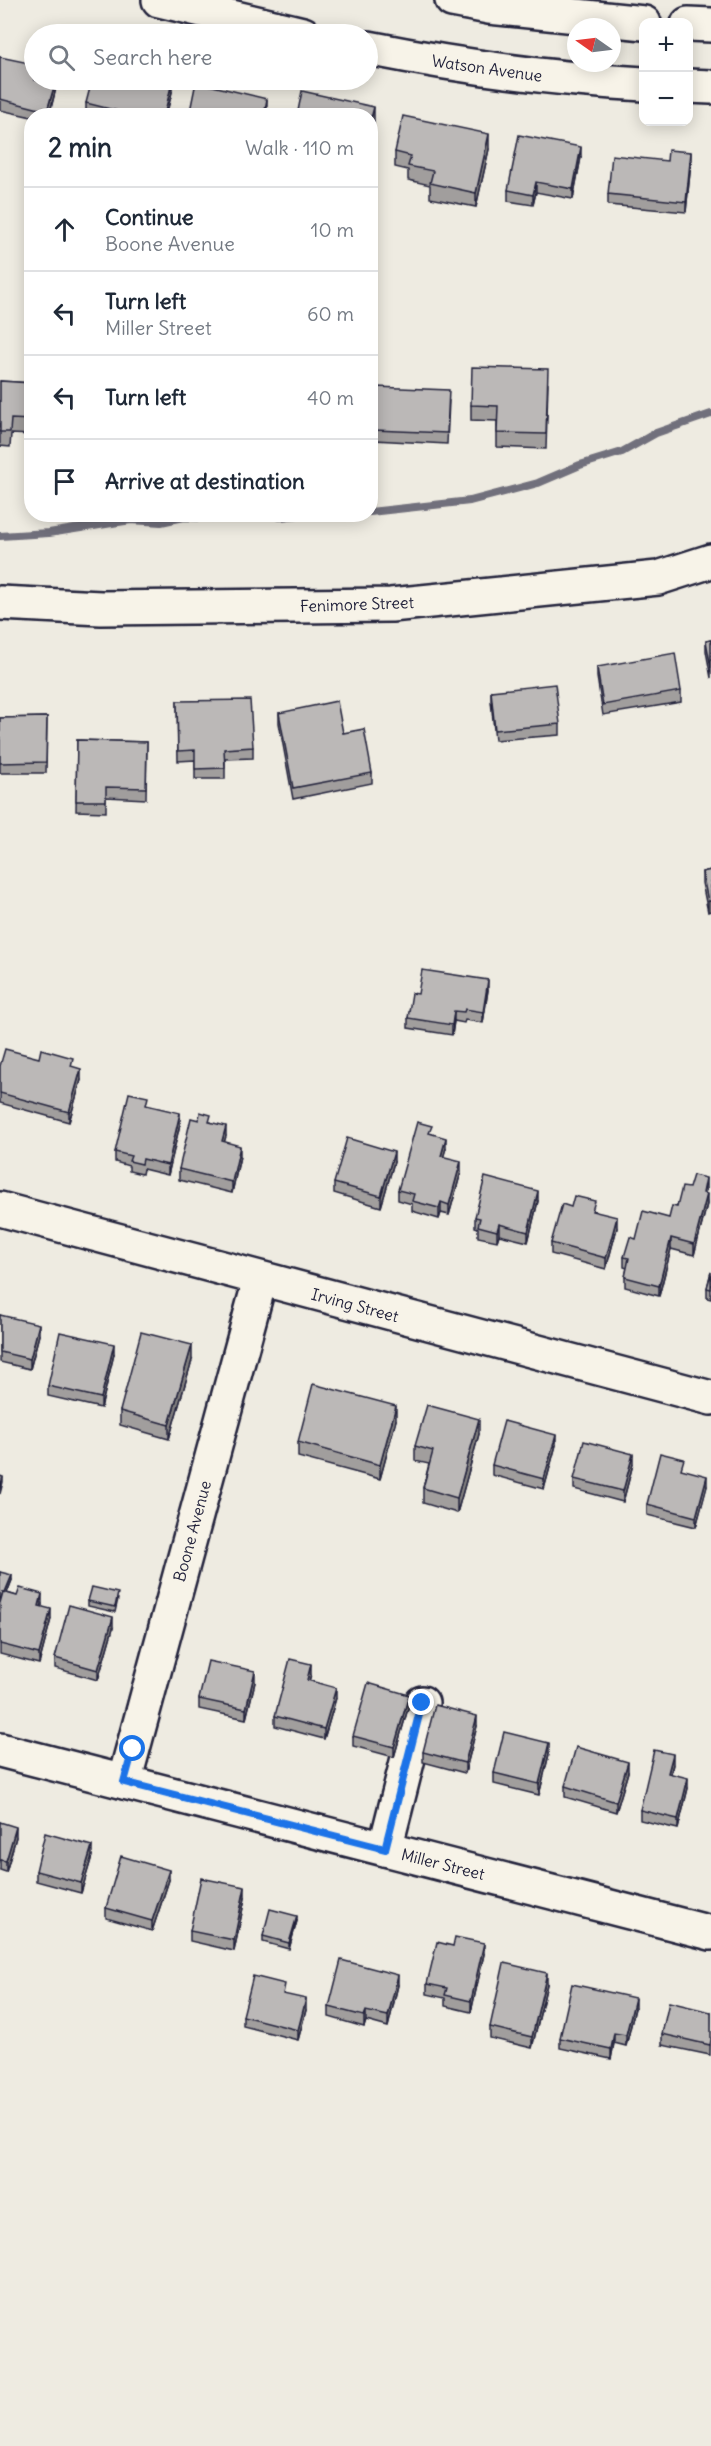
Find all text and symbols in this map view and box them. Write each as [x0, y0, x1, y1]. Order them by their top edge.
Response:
north arrow [567, 18, 621, 72]
map controls [639, 18, 693, 126]
button: + [639, 18, 693, 72]
search box [24, 24, 378, 90]
icon: search [45, 41, 78, 74]
text: Search here [93, 43, 212, 71]
street label: Watson Avenue [430, 50, 544, 86]
button: − [639, 72, 693, 126]
text: 2 min [48, 131, 112, 164]
text: Walk · 110 m [245, 135, 354, 160]
text: Continue [105, 203, 194, 231]
icon: ahead [48, 213, 81, 246]
text: 10 m [311, 217, 354, 242]
text: Boone Avenue [105, 231, 235, 256]
text: Turn left [105, 287, 186, 315]
icon: left [48, 297, 81, 330]
text: 60 m [307, 301, 354, 326]
text: Miller Street [105, 315, 212, 340]
icon: left [48, 381, 81, 414]
text: Turn left [105, 383, 186, 411]
text: 40 m [307, 385, 354, 410]
icon: arrive [48, 465, 81, 498]
text: Arrive at destination [105, 467, 305, 495]
street label: Fenimore Street [300, 592, 415, 616]
street label: Irving Street [309, 1284, 401, 1326]
street label: Boone Avenue [169, 1478, 215, 1584]
route end [408, 1689, 434, 1715]
route start [119, 1735, 145, 1761]
street label: Miller Street [399, 1844, 487, 1884]

